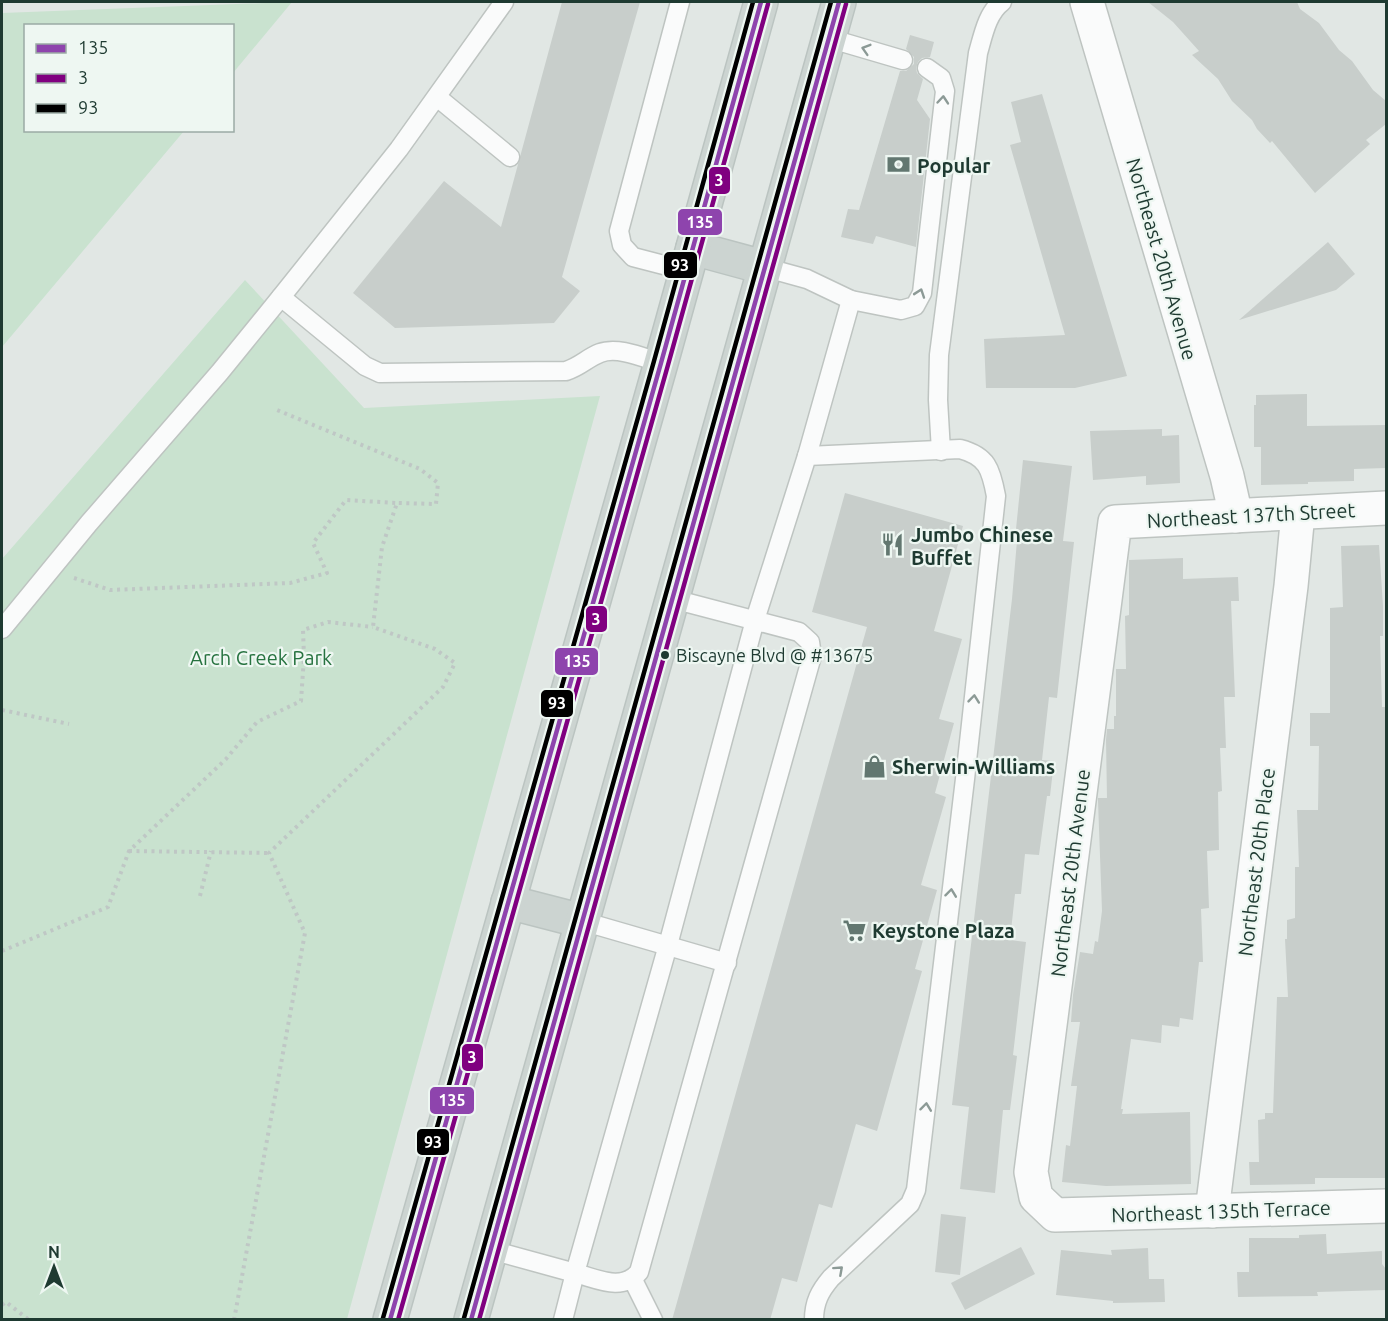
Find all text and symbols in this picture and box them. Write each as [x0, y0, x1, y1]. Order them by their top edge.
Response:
legend [24, 24, 234, 132]
text: 135 [78, 37, 108, 57]
one-way arrow [861, 44, 871, 56]
text: 3 [78, 67, 88, 87]
one-way arrow [936, 96, 949, 105]
text: 93 [78, 97, 98, 117]
bank icon: Popular [886, 152, 912, 178]
place label: Popular [917, 154, 991, 177]
street label: Northeast 20th Avenue [1122, 155, 1202, 363]
line badge: 3 [708, 166, 731, 195]
text: 3 [714, 171, 724, 189]
line badge: 135 [677, 208, 723, 236]
text: 135 [686, 213, 714, 231]
line badge: 93 [663, 251, 698, 279]
text: 93 [671, 256, 689, 274]
one-way arrow [912, 289, 925, 299]
street label: Northeast 137th Street [1146, 498, 1356, 532]
place label: Jumbo Chinese Buffet [911, 523, 1053, 569]
restaurant icon: Jumbo Chinese Buffet [880, 532, 906, 558]
line badge: 3 [585, 605, 608, 633]
text: 3 [591, 610, 601, 628]
place label: Biscayne Blvd @ #13675 [676, 645, 873, 665]
park label: Arch Creek Park [190, 646, 332, 669]
line badge: 135 [554, 647, 599, 676]
marker: Biscayne Blvd @ #13675 [659, 649, 671, 661]
text: 135 [563, 652, 591, 670]
line badge: 93 [540, 689, 574, 718]
text: 93 [548, 694, 566, 712]
one-way arrow [967, 695, 980, 704]
shop icon: Sherwin-Williams [861, 753, 887, 779]
place label: Sherwin-Williams [892, 755, 1055, 778]
street label: Northeast 20th Place [1233, 767, 1279, 957]
street label: Northeast 20th Avenue [1046, 768, 1094, 978]
one-way arrow [945, 888, 957, 897]
supermarket icon: Keystone Plaza [841, 917, 867, 943]
place label: Keystone Plaza [872, 919, 1015, 942]
line badge: 3 [461, 1043, 484, 1072]
text: 3 [467, 1048, 477, 1066]
line badge: 135 [429, 1086, 475, 1115]
text: 135 [438, 1091, 466, 1109]
one-way arrow [919, 1103, 931, 1112]
line badge: 93 [416, 1128, 450, 1156]
text: 93 [424, 1133, 442, 1151]
street label: Northeast 135th Terrace [1111, 1196, 1331, 1226]
north arrow [24, 1237, 84, 1297]
text: N [48, 1243, 60, 1261]
one-way arrow [833, 1266, 843, 1277]

